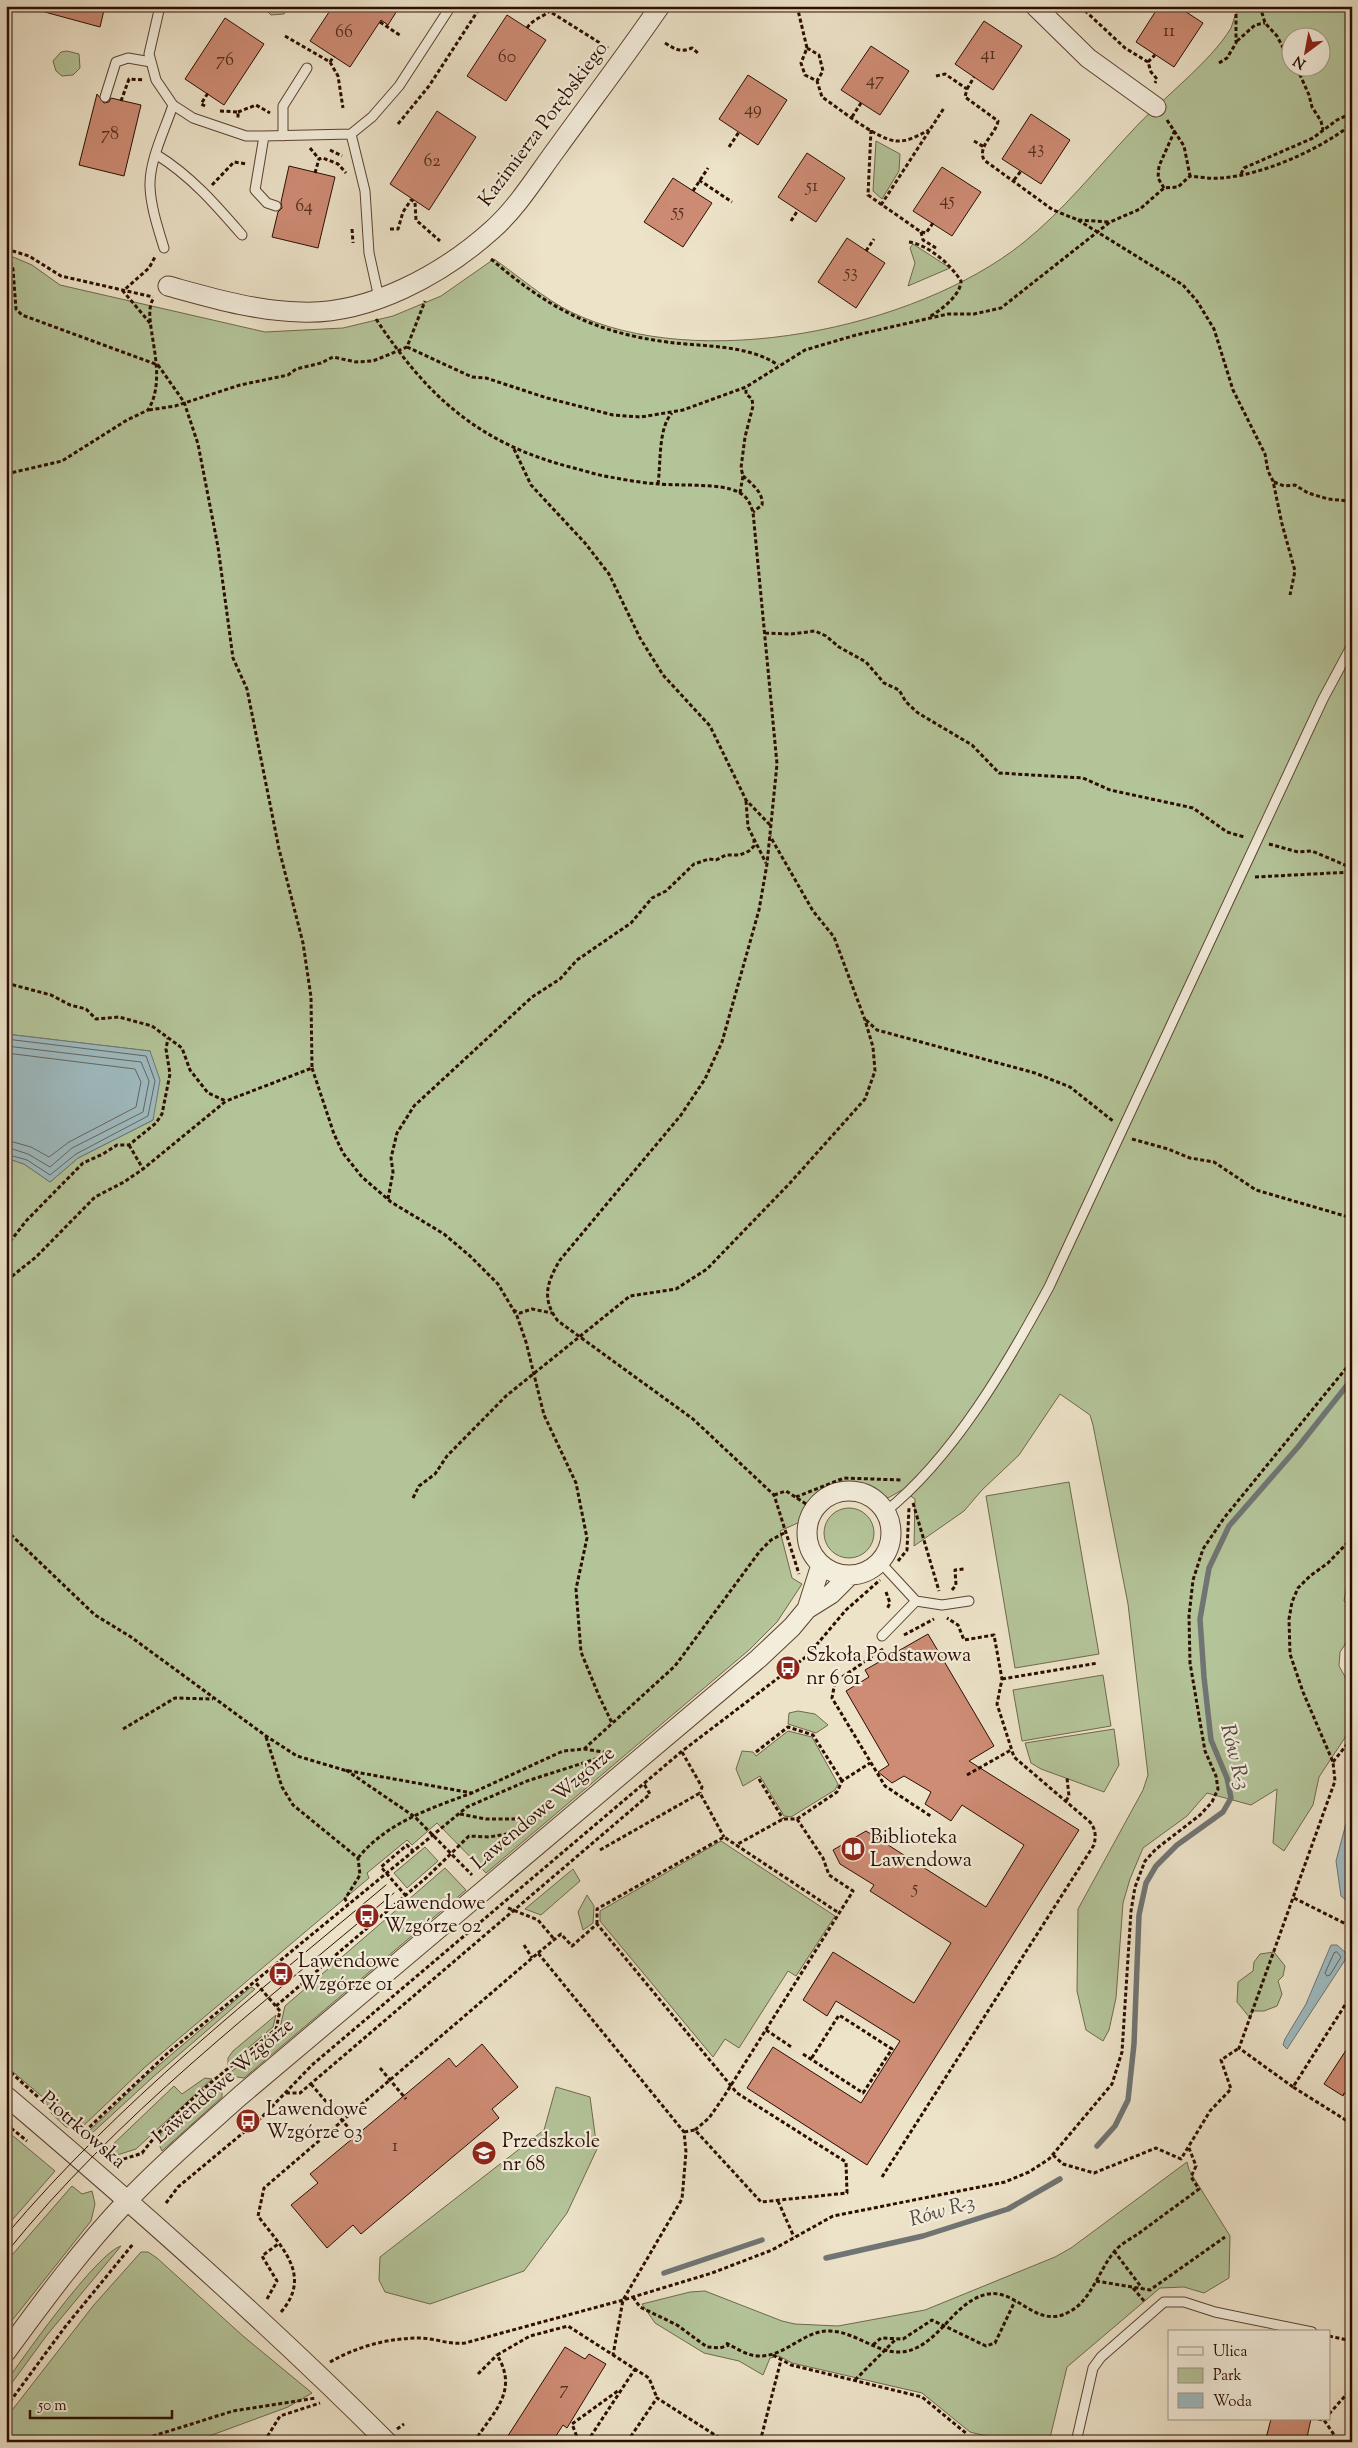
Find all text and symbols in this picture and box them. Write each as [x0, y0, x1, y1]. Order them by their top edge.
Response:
house number: 11 [1163, 19, 1175, 45]
house number: 66 [335, 20, 353, 46]
north arrow [1280, 28, 1330, 78]
street label: Kazimierza Porębskiego [472, 36, 616, 214]
house number: 41 [980, 42, 996, 68]
house number: 60 [498, 45, 516, 71]
house number: 76 [216, 48, 234, 74]
text: N [1290, 50, 1310, 73]
house number: 47 [866, 68, 884, 94]
house number: 49 [744, 97, 762, 123]
house number: 78 [101, 122, 119, 148]
house number: 43 [1028, 136, 1044, 162]
house number: 62 [423, 149, 441, 175]
house number: 51 [805, 174, 818, 200]
house number: 45 [939, 188, 955, 214]
house number: 64 [295, 194, 313, 220]
house number: 55 [671, 199, 684, 225]
house number: 53 [843, 260, 858, 286]
place label: Szkoła Podstawowa nr 6 01 [806, 1642, 971, 1694]
bus stop icon: Szkoła Podstawowa nr 6 01 [775, 1655, 801, 1681]
water label: Rów R-3 [1211, 1721, 1257, 1793]
street label: Lawendowe Wzgórze [466, 1740, 622, 1878]
place label: Biblioteka Lawendowa [870, 1824, 972, 1876]
library icon: Biblioteka Lawendowa [840, 1836, 866, 1862]
house number: 5 [911, 1876, 918, 1902]
place label: Lawendowe Wzgórze 02 [384, 1890, 485, 1942]
bus stop icon: Lawendowe Wzgórze 02 [354, 1903, 380, 1929]
place label: Lawendowe Wzgórze 01 [298, 1948, 399, 2000]
bus stop icon: Lawendowe Wzgórze 01 [268, 1961, 294, 1987]
street label: Lawendowe Wzgórze [147, 2012, 301, 2152]
street label: Piotrkowska [33, 2085, 131, 2177]
place label: Lawendowe Wzgórze 03 [266, 2096, 367, 2148]
bus stop icon: Lawendowe Wzgórze 03 [235, 2108, 261, 2134]
place label: Przedszkole nr 68 [502, 2128, 600, 2180]
house number: 1 [392, 2134, 398, 2160]
school or university icon: Przedszkole nr 68 [471, 2140, 497, 2166]
water label: Rów R-3 [906, 2188, 978, 2236]
legend [1168, 2330, 1330, 2420]
text: Ulica [1213, 2342, 1247, 2363]
text: Park [1213, 2366, 1242, 2387]
house number: 7 [559, 2377, 569, 2403]
scale bar [30, 2388, 172, 2420]
text: Woda [1213, 2392, 1252, 2413]
text: 50 m [37, 2396, 67, 2417]

